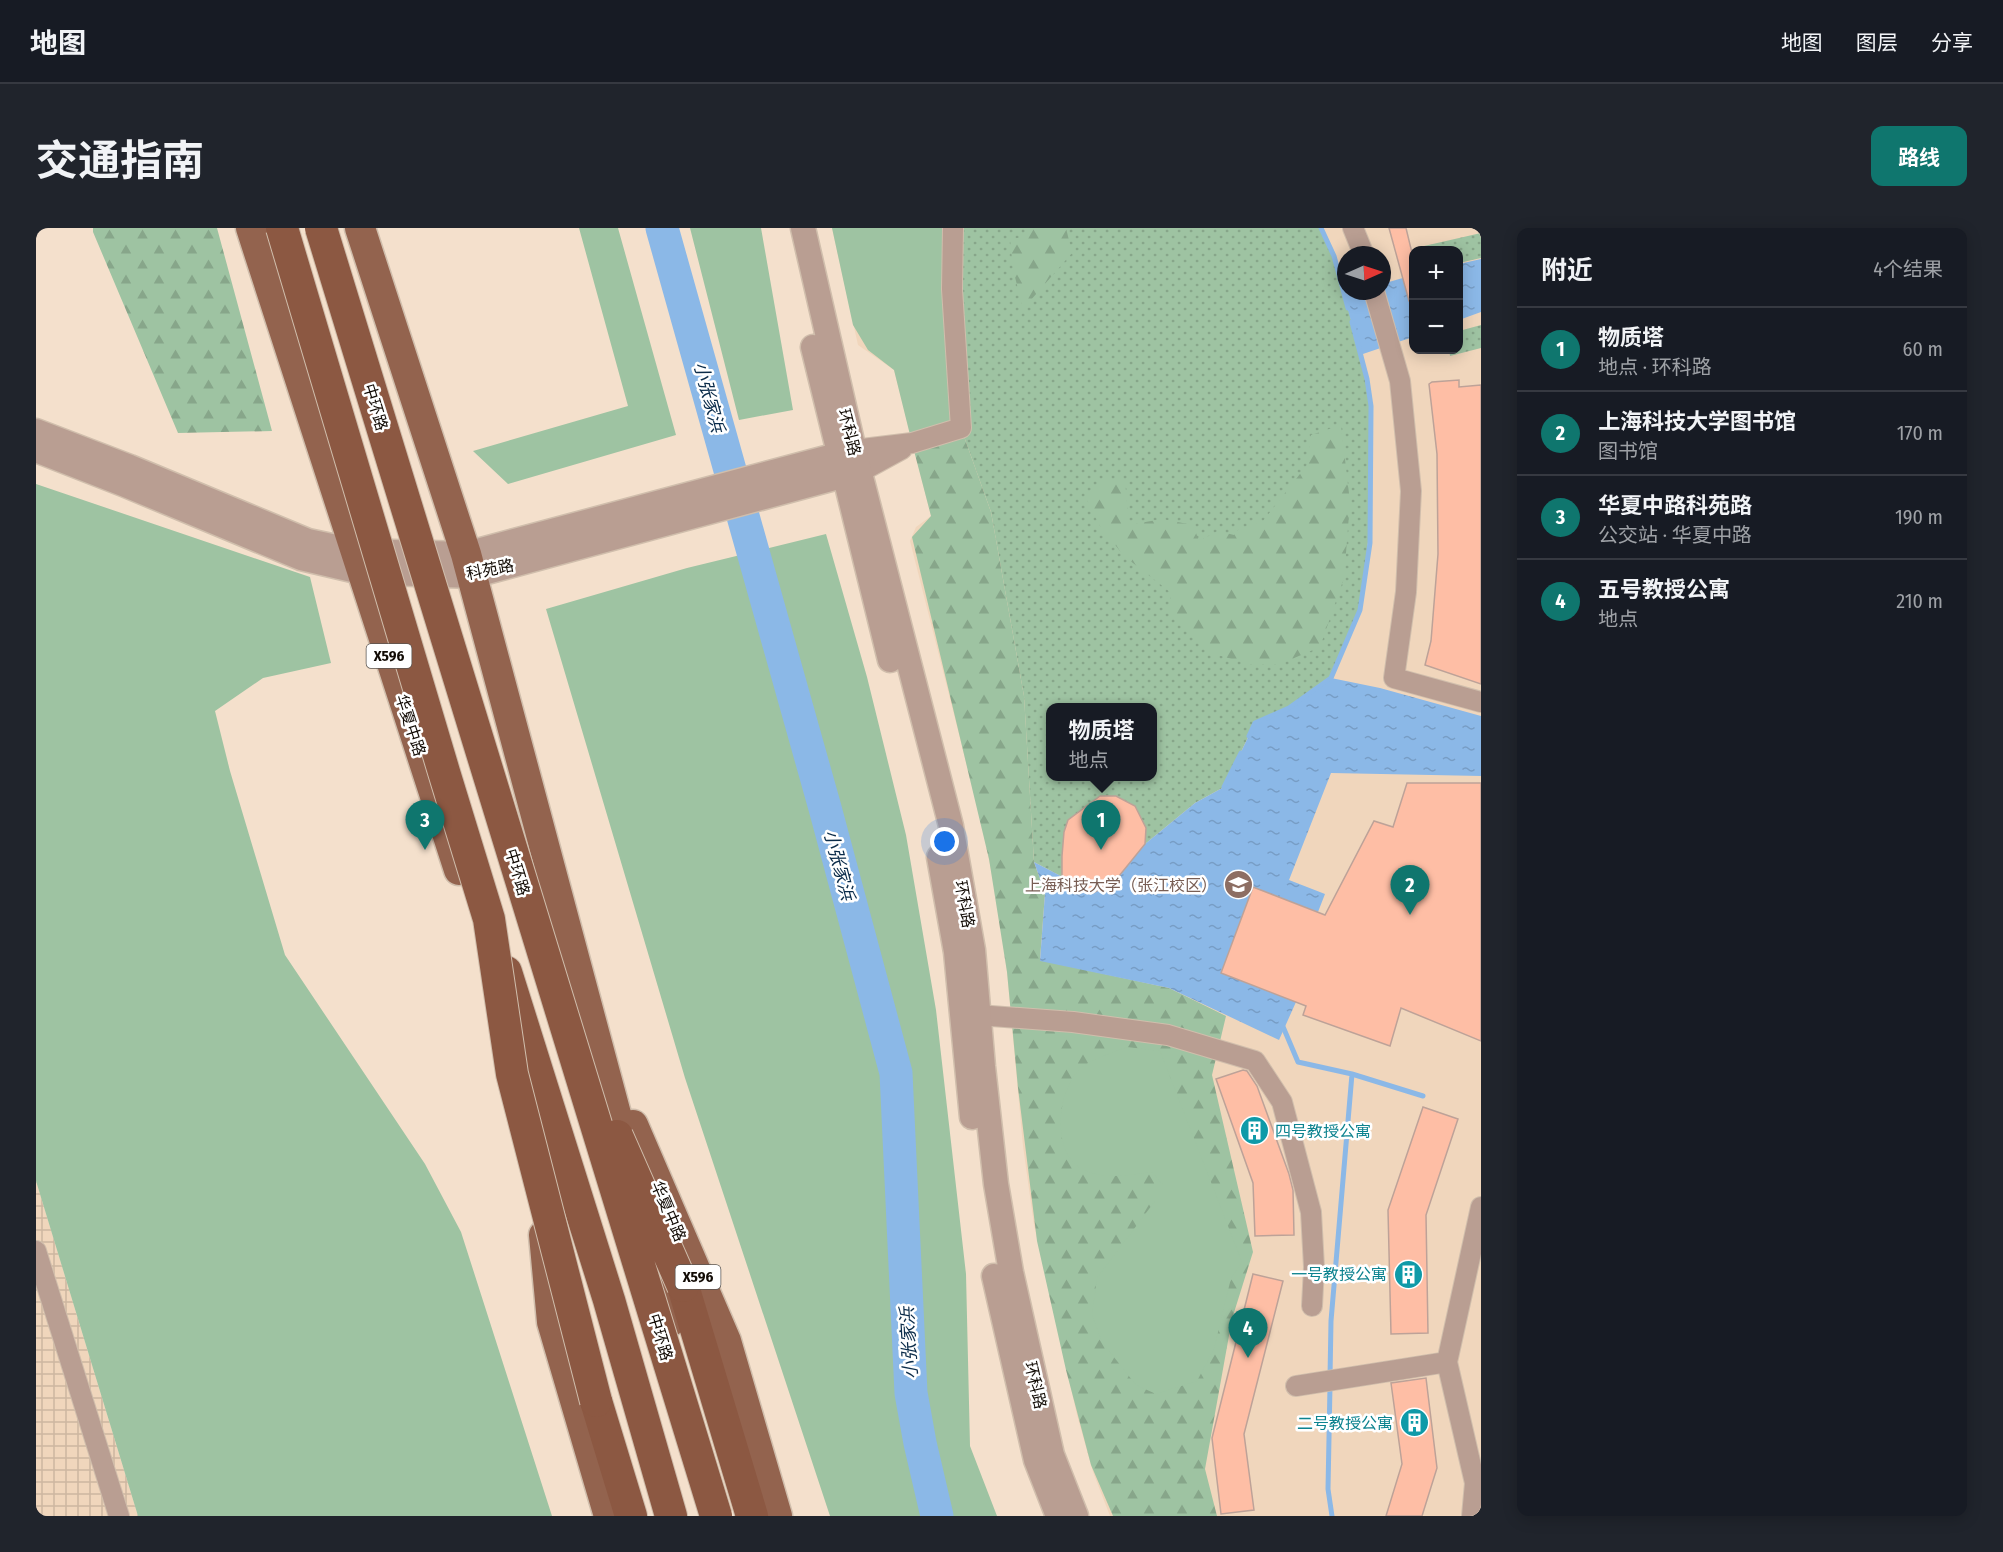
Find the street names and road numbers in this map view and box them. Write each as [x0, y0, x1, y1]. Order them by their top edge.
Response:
street label: 中环路 [359, 381, 392, 433]
street label: 环科路 [834, 407, 865, 458]
street label: 科苑路 [465, 556, 515, 583]
road number: X596 [366, 644, 412, 668]
street label: 华夏中路 [392, 692, 429, 759]
street label: 中环路 [501, 846, 534, 898]
street label: 环科路 [951, 879, 978, 929]
street label: 华夏中路 [647, 1178, 690, 1244]
road number: X596 [676, 1265, 720, 1289]
street label: 中环路 [644, 1311, 677, 1363]
street label: 环科路 [1021, 1360, 1050, 1411]

